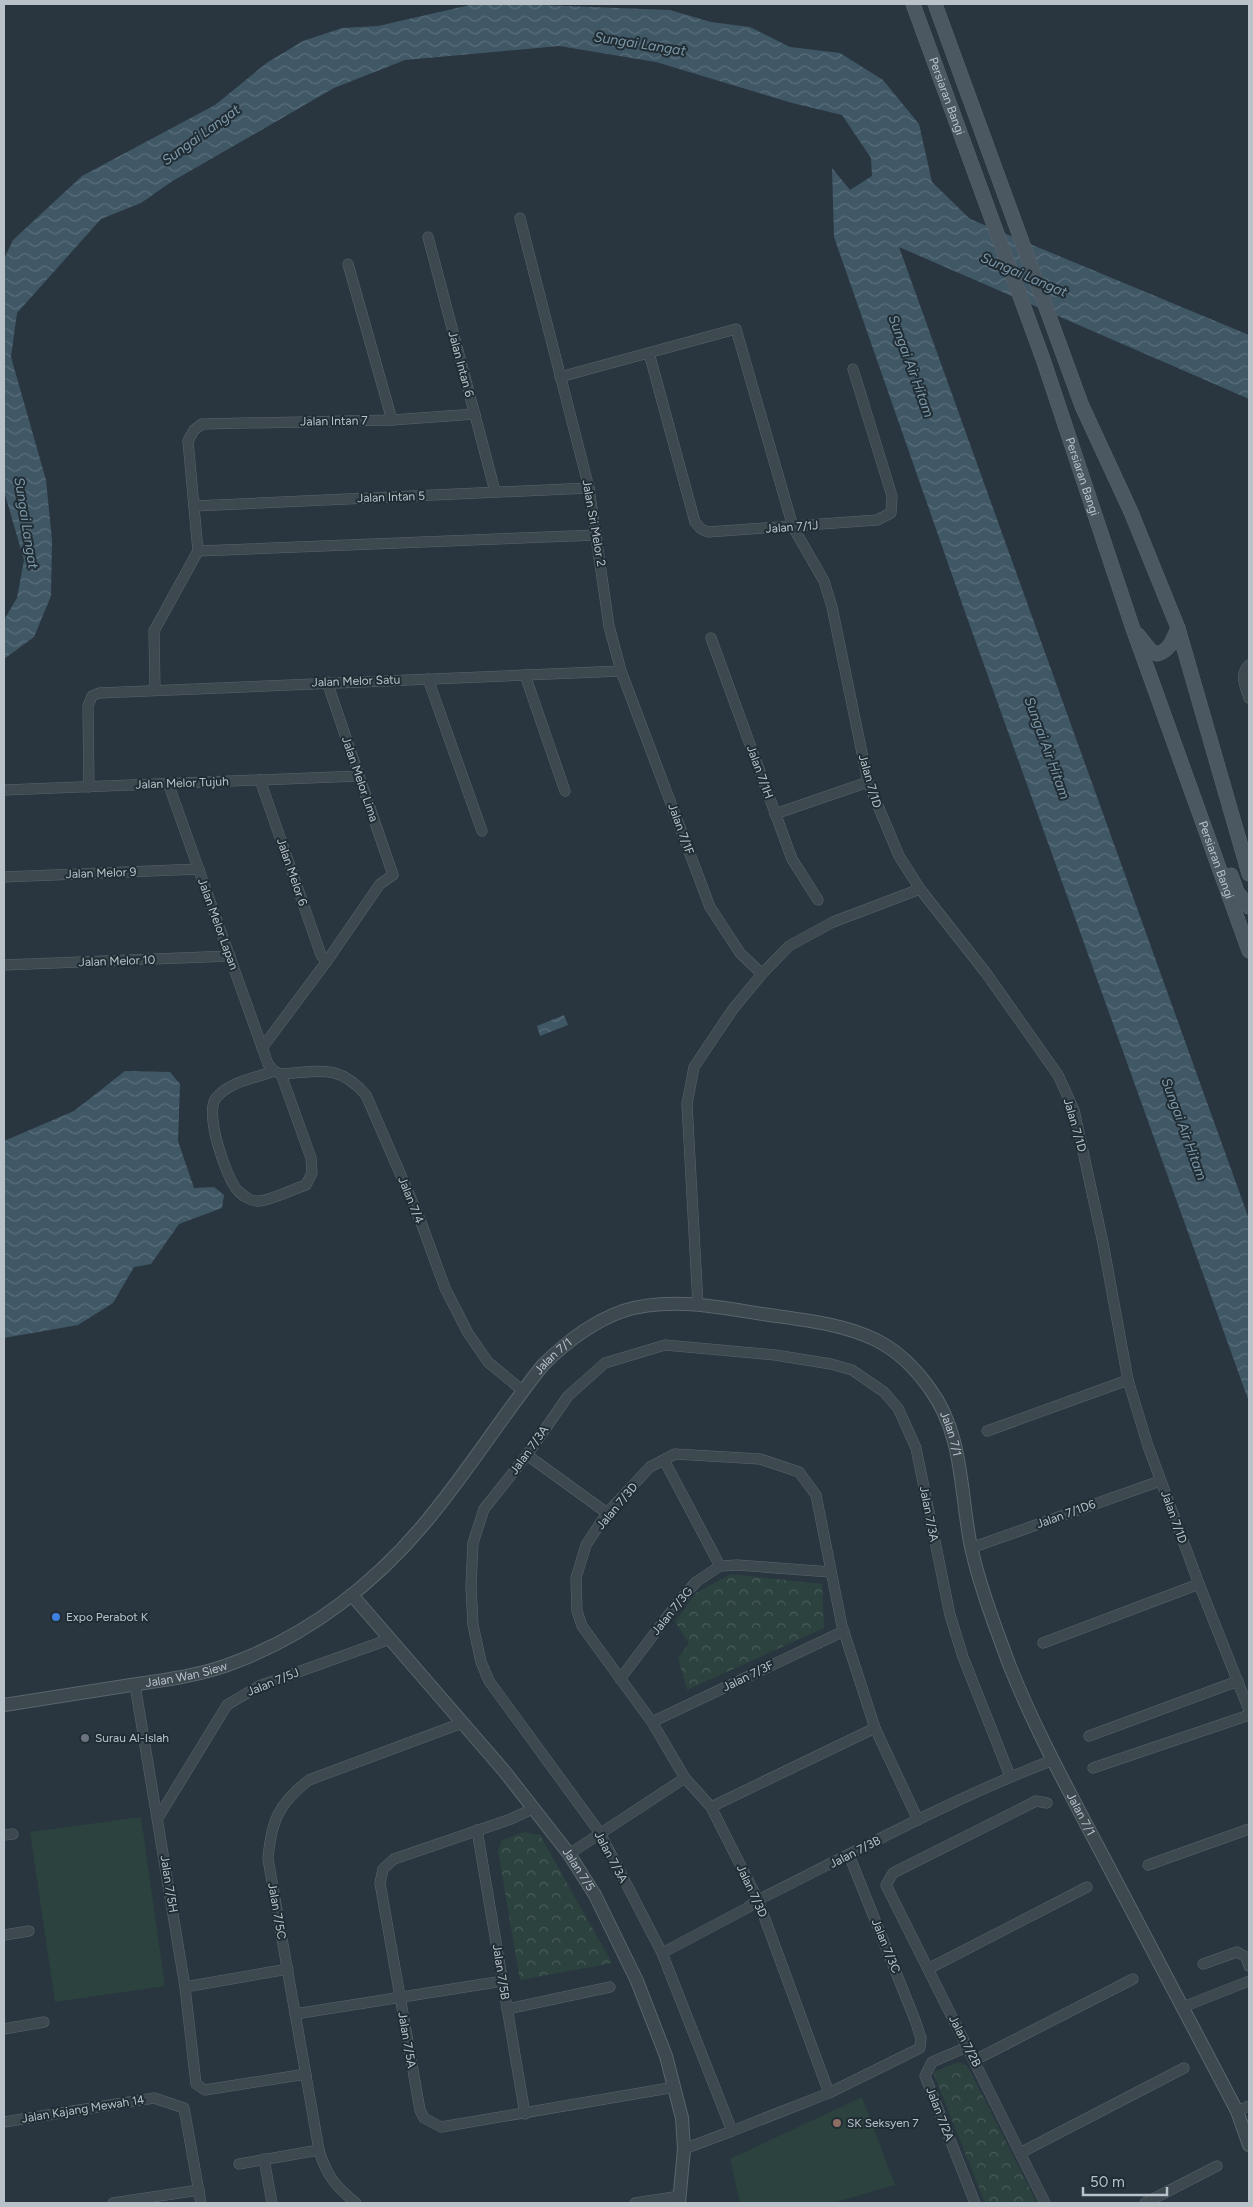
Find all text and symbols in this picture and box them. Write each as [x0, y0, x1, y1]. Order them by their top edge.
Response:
water label: Sungai Langat [593, 28, 688, 60]
street label: Persiaran Bangi [926, 55, 967, 137]
water label: Sungai Langat [159, 101, 244, 169]
water label: Sungai Langat [978, 249, 1070, 301]
water label: Sungai Air Hitam [885, 313, 937, 420]
street label: Jalan Intan 6 [445, 329, 477, 399]
street label: Jalan Intan 7 [300, 413, 368, 429]
street label: Persiaran Bangi [1063, 436, 1102, 518]
water label: Sungai Langat [10, 476, 42, 571]
street label: Jalan Sri Melor 2 [579, 478, 609, 568]
street label: Jalan Intan 5 [357, 489, 425, 505]
street label: Jalan 7/1J [765, 518, 819, 536]
street label: Jalan Melor Satu [311, 672, 401, 690]
water label: Sungai Air Hitam [1021, 695, 1073, 802]
street label: Jalan Melor Lima [339, 734, 381, 824]
street label: Jalan 7/1H [744, 743, 776, 801]
street label: Jalan 7/1D [856, 753, 884, 809]
street label: Jalan Melor Tujuh [135, 774, 229, 792]
street label: Jalan 7/1F [665, 802, 697, 857]
street label: Persiaran Bangi [1196, 819, 1237, 901]
street label: Jalan Melor 6 [274, 836, 310, 908]
street label: Jalan Melor 9 [65, 865, 137, 881]
street label: Jalan Melor Lapan [195, 876, 241, 972]
street label: Jalan Melor 10 [78, 953, 156, 969]
water label: Sungai Air Hitam [1158, 1076, 1210, 1183]
street label: Jalan 7/1D [1061, 1097, 1089, 1153]
street label: Jalan 7/4 [395, 1175, 427, 1226]
street label: Jalan 7/1 [531, 1335, 575, 1377]
street label: Jalan 7/1 [937, 1409, 964, 1458]
street label: Jalan 7/3A [507, 1423, 551, 1477]
street label: Jalan 7/3D [593, 1480, 641, 1532]
street label: Jalan 7/3A [917, 1485, 941, 1543]
street label: Jalan 7/1D [1158, 1489, 1190, 1545]
street label: Jalan 7/1D6 [1035, 1497, 1098, 1531]
street label: Jalan 7/3G [648, 1584, 696, 1638]
place label: Expo Perabot K [66, 1610, 149, 1624]
marker: Expo Perabot K [50, 1611, 62, 1623]
street label: Jalan 7/3F [720, 1657, 776, 1694]
street label: Jalan Wan Siew [144, 1658, 230, 1690]
street label: Jalan 7/5J [245, 1665, 301, 1699]
place label: Surau Al-Islah [95, 1731, 169, 1745]
marker: Surau Al-Islah [79, 1732, 91, 1744]
street label: Jalan 7/1 [1064, 1790, 1098, 1838]
street label: Jalan 7/3A [592, 1829, 630, 1885]
street label: Jalan 7/3B [827, 1833, 883, 1871]
street label: Jalan 7/5 [560, 1845, 598, 1894]
street label: Jalan 7/5H [158, 1854, 180, 1914]
street label: Jalan 7/3D [734, 1862, 770, 1920]
street label: Jalan 7/5C [265, 1882, 289, 1941]
street label: Jalan 7/3C [869, 1917, 903, 1975]
street label: Jalan 7/5B [490, 1943, 512, 2001]
street label: Jalan 7/5A [395, 2011, 419, 2069]
street label: Jalan 7/2B [946, 2013, 984, 2069]
street label: Jalan 7/2A [923, 2085, 957, 2143]
street label: Jalan Kajang Mewah 14 [21, 2092, 146, 2126]
place label: SK Seksyen 7 [847, 2116, 919, 2130]
marker: SK Seksyen 7 [831, 2117, 843, 2129]
scale bar [1083, 2164, 1167, 2196]
text: 50 m [1090, 2173, 1125, 2191]

